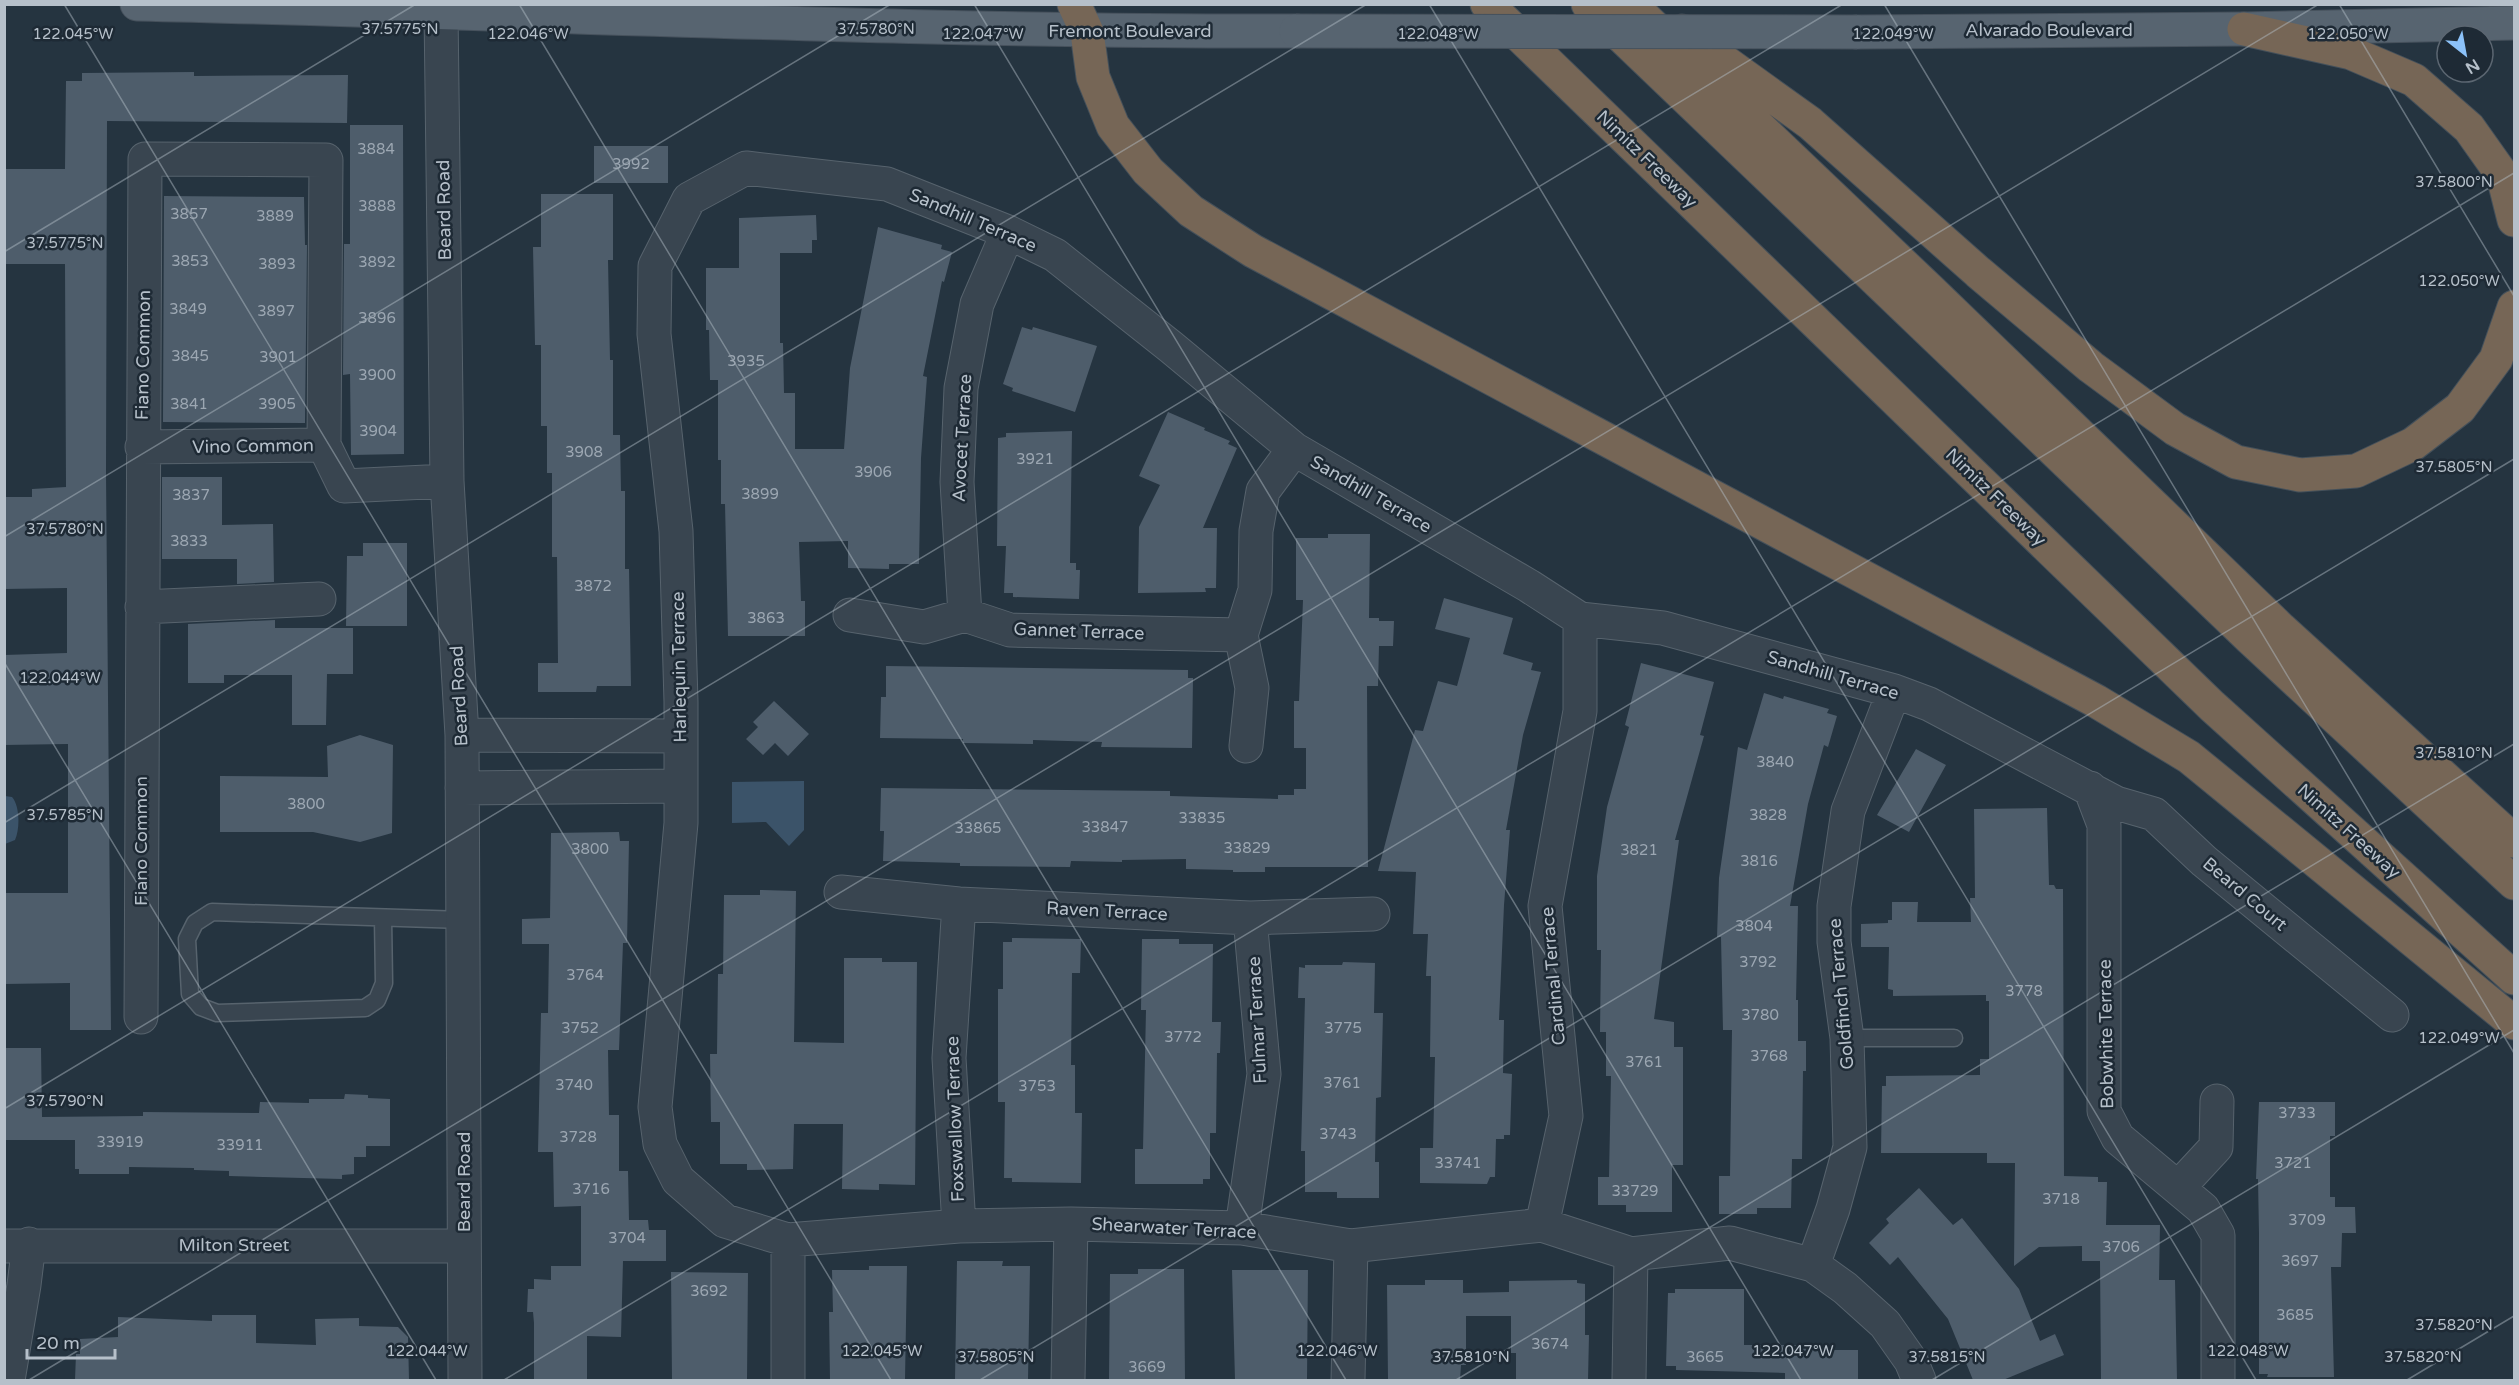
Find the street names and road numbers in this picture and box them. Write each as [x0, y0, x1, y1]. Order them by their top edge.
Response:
street label: Alvarado Boulevard [1965, 19, 2133, 41]
street label: Fremont Boulevard [1048, 20, 1212, 42]
street label: Nimitz Freeway [1592, 105, 1702, 213]
street label: Beard Road [432, 160, 456, 260]
street label: Sandhill Terrace [906, 183, 1040, 257]
street label: Fiano Common [131, 290, 155, 420]
street label: Avocet Terrace [948, 374, 976, 502]
street label: Vino Common [192, 434, 314, 458]
street label: Nimitz Freeway [1941, 443, 2051, 551]
street label: Sandhill Terrace [1307, 450, 1435, 538]
street label: Harlequin Terrace [667, 591, 691, 743]
street label: Gannet Terrace [1013, 618, 1145, 644]
street label: Beard Road [445, 645, 473, 747]
street label: Sandhill Terrace [1764, 646, 1902, 704]
street label: Fiano Common [130, 776, 152, 906]
street label: Nimitz Freeway [2293, 779, 2405, 883]
street label: Beard Court [2198, 852, 2292, 936]
street label: Raven Terrace [1046, 897, 1168, 925]
street label: Cardinal Terrace [1536, 906, 1570, 1046]
street label: Goldfinch Terrace [1823, 917, 1859, 1071]
street label: Fulmar Terrace [1243, 956, 1271, 1084]
street label: Bobwhite Terrace [2094, 959, 2118, 1109]
street label: Foxswallow Terrace [941, 1036, 969, 1202]
street label: Beard Road [453, 1132, 475, 1232]
street label: Shearwater Terrace [1091, 1213, 1257, 1243]
street label: Milton Street [179, 1234, 290, 1256]

